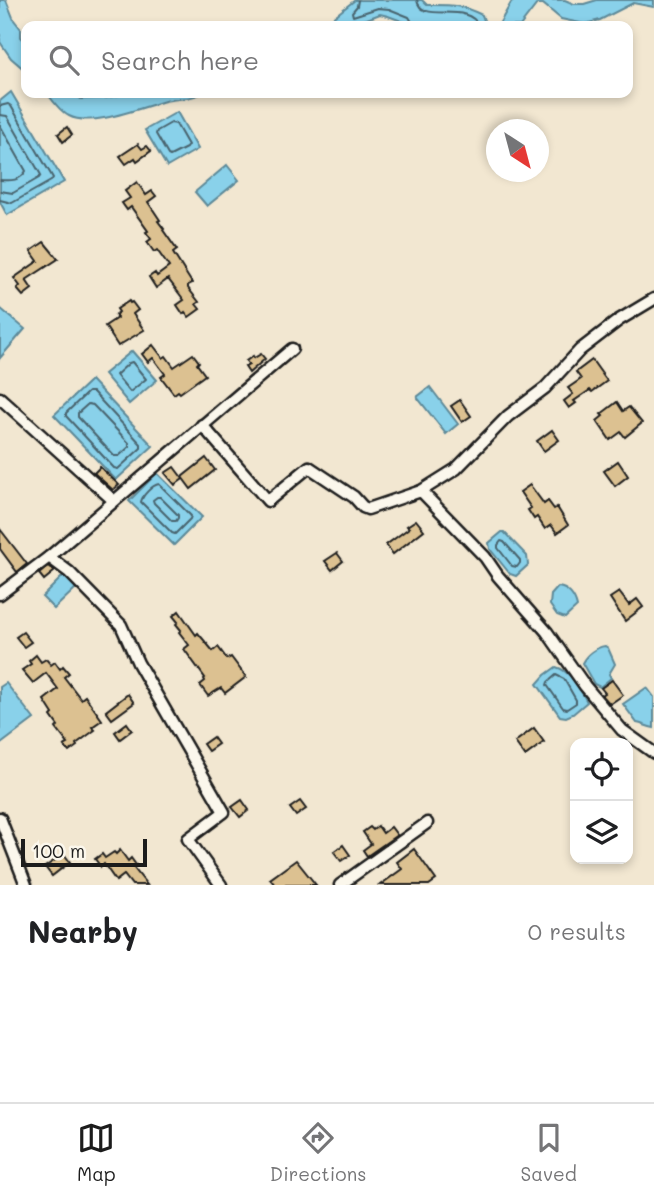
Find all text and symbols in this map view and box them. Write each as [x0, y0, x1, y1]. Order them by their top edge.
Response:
search box [21, 21, 633, 98]
icon: search [45, 41, 83, 79]
text: Search here [101, 43, 259, 77]
north arrow [486, 119, 549, 182]
map controls [570, 738, 633, 864]
button: locate [570, 738, 633, 801]
button: layers [570, 801, 633, 864]
scale bar [21, 836, 147, 868]
text: 100 m [32, 838, 85, 863]
text: Nearby [28, 911, 138, 951]
text: 0 results [528, 916, 626, 946]
tab: Map [77, 1119, 116, 1186]
tab: Directions [270, 1119, 366, 1186]
tab: Saved [521, 1119, 577, 1186]

